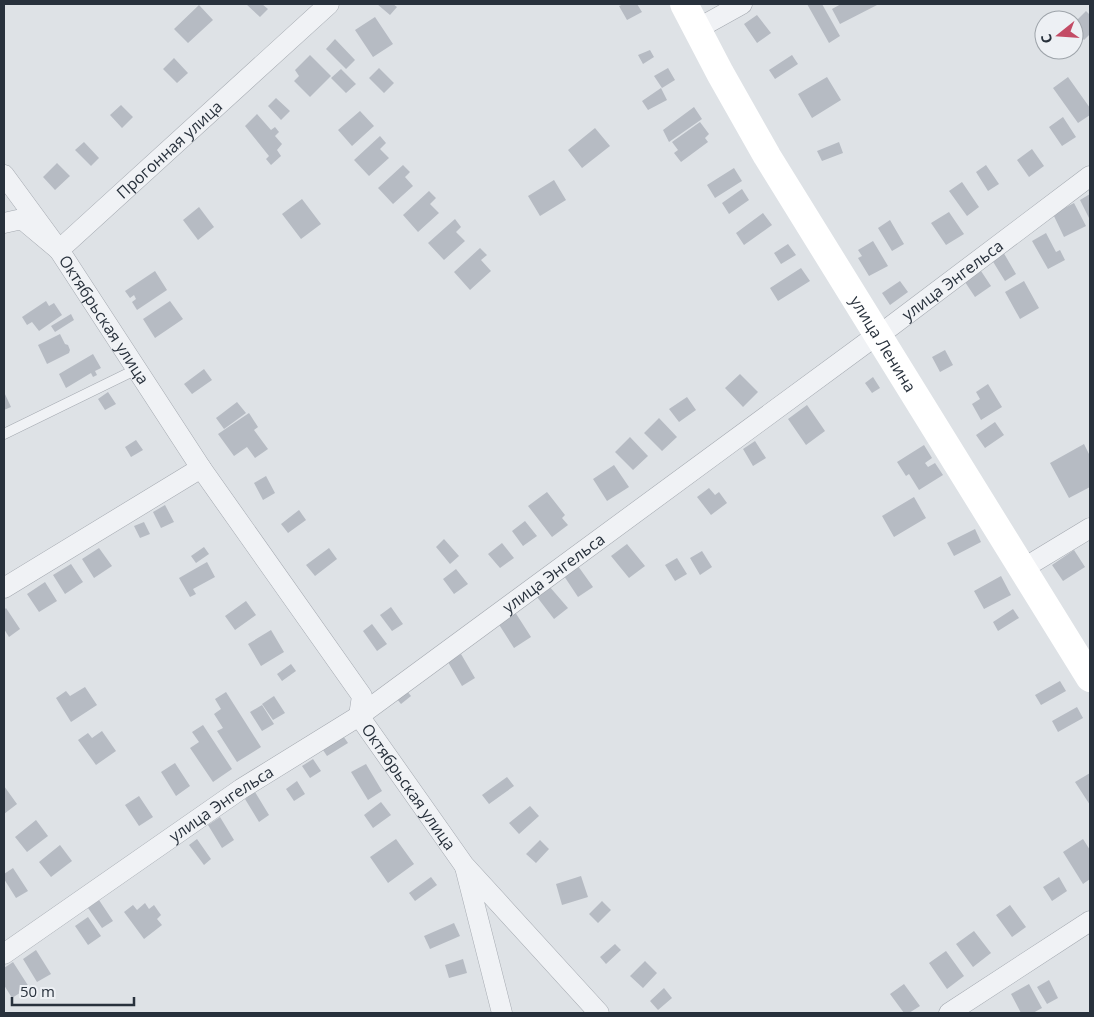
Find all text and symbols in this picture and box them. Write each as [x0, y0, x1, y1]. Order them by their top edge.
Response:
north arrow [1034, 10, 1084, 60]
text: С [1036, 32, 1056, 46]
street label: Прогонная улица [112, 96, 227, 203]
street label: улица Энгельса [897, 234, 1008, 325]
street label: Октябрьская улица [54, 251, 154, 388]
street label: улица Ленина [845, 291, 921, 396]
street label: улица Энгельса [498, 528, 609, 618]
street label: Октябрьская улица [357, 719, 461, 854]
street label: улица Энгельса [164, 761, 277, 847]
scale bar [12, 974, 135, 1006]
text: 50 m [20, 981, 55, 1001]

